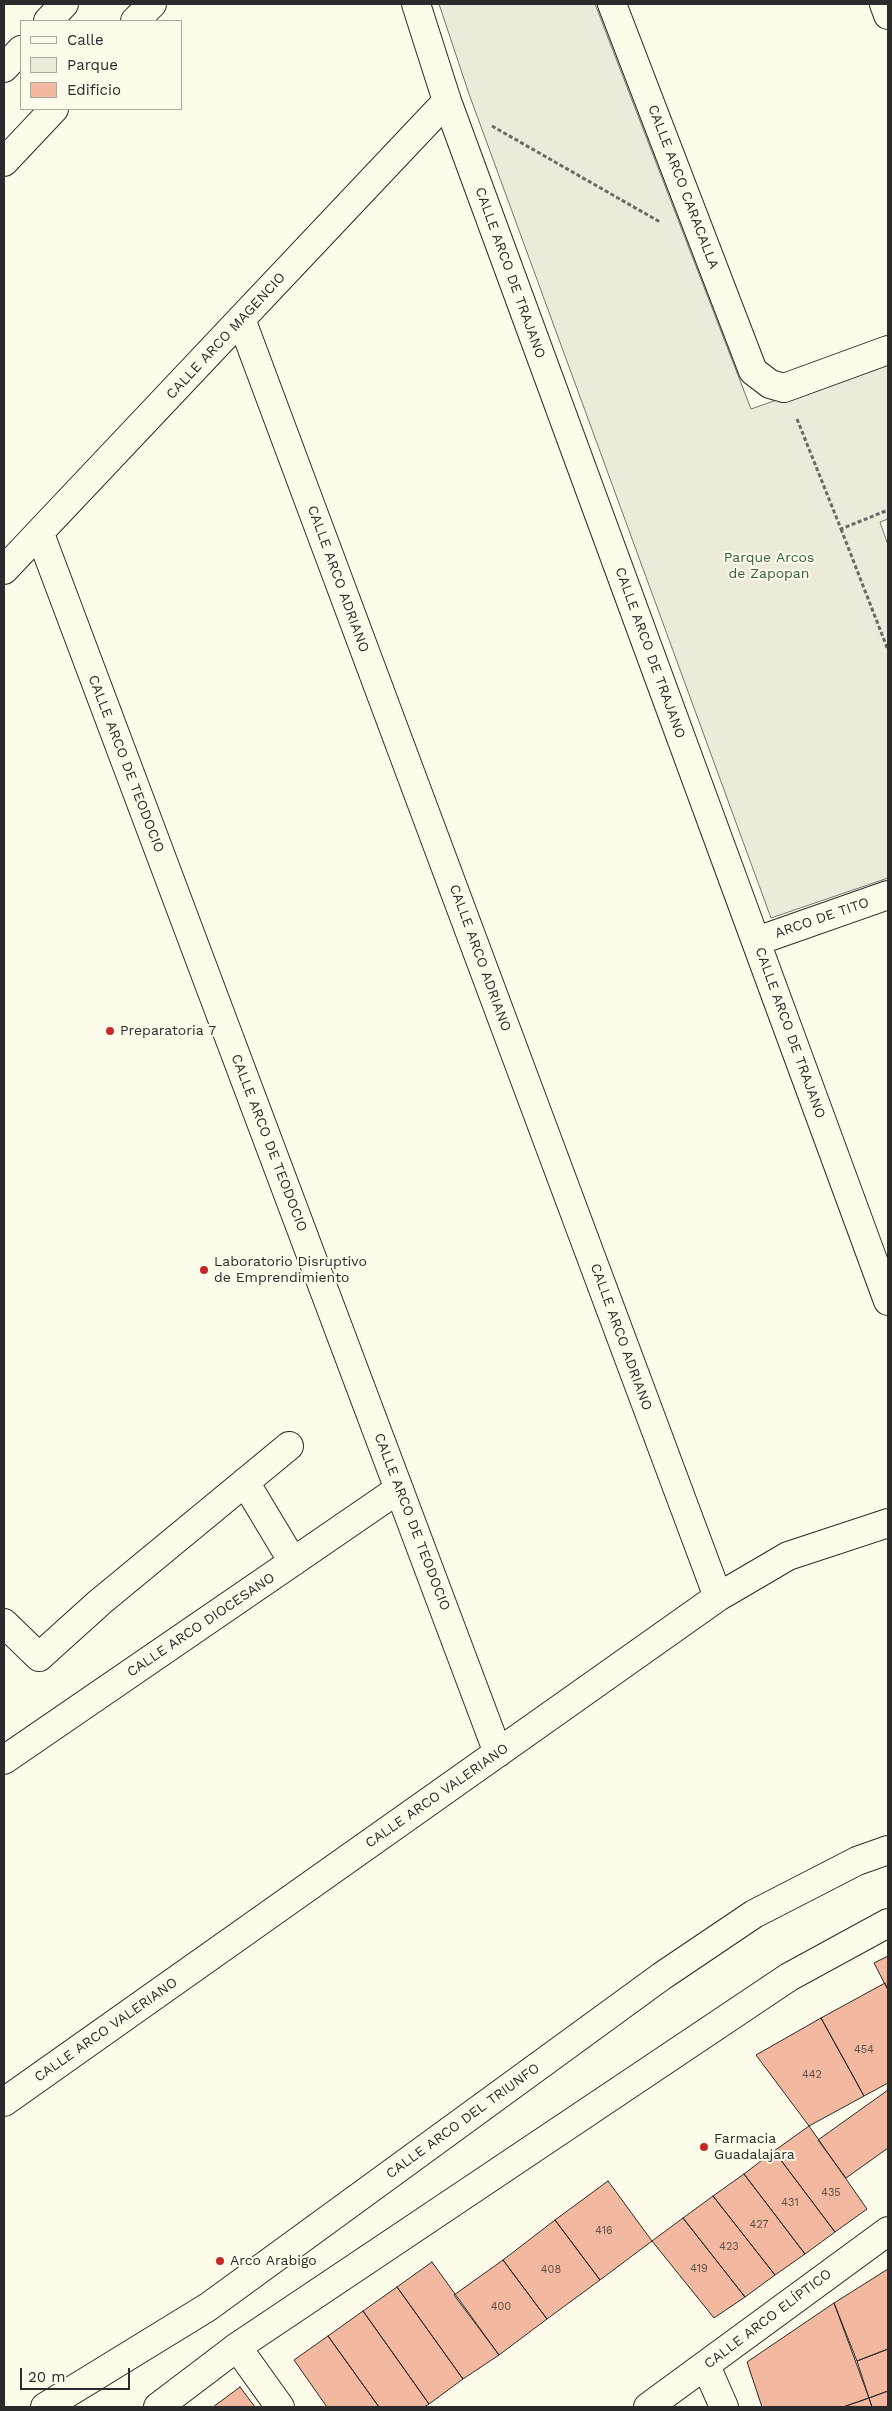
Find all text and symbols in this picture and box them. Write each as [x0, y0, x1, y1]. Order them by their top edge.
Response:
legend [20, 20, 182, 110]
text: Calle [67, 31, 104, 49]
text: Parque [67, 56, 118, 74]
text: Edificio [67, 81, 121, 99]
street label: CALLE ARCO CARACALLA [644, 103, 722, 271]
street label: CALLE ARCO DE TRAJANO [471, 185, 549, 361]
street label: CALLE ARCO MAGENCIO [163, 269, 289, 403]
street label: CALLE ARCO ADRIANO [304, 503, 372, 655]
park label: Parque Arcos de Zapopan [724, 550, 814, 582]
street label: CALLE ARCO DE TRAJANO [611, 565, 689, 741]
street label: CALLE ARCO DE TEODOCIO [84, 673, 168, 855]
street label: CALLE ARCO ADRIANO [446, 882, 514, 1034]
street label: ARCO DE TITO [773, 894, 871, 942]
street label: CALLE ARCO DE TRAJANO [751, 945, 829, 1121]
place label: Preparatoria 7 [120, 1023, 216, 1039]
marker: Preparatoria 7 [104, 1025, 116, 1037]
street label: CALLE ARCO DE TEODOCIO [227, 1052, 311, 1234]
place label: Laboratorio Disruptivo de Emprendimiento [214, 1254, 367, 1286]
street label: CALLE ARCO ADRIANO [587, 1261, 655, 1413]
marker: Laboratorio Disruptivo de Emprendimiento [198, 1264, 210, 1276]
street label: CALLE ARCO DE TEODOCIO [370, 1431, 454, 1613]
street label: CALLE ARCO DIOCESANO [124, 1569, 278, 1681]
street label: CALLE ARCO VALERIANO [362, 1740, 512, 1852]
street label: CALLE ARCO VALERIANO [31, 1974, 181, 2086]
house number: 454 [854, 2043, 874, 2057]
street label: CALLE ARCO DEL TRIUNFO [383, 2060, 543, 2182]
house number: 442 [802, 2068, 822, 2082]
place label: Farmacia Guadalajara [714, 2131, 795, 2164]
marker: Farmacia Guadalajara [698, 2141, 710, 2153]
house number: 435 [821, 2186, 841, 2200]
house number: 431 [781, 2196, 799, 2210]
house number: 427 [749, 2218, 769, 2232]
house number: 416 [595, 2224, 613, 2238]
house number: 423 [719, 2240, 739, 2254]
place label: Arco Arabigo [230, 2253, 317, 2269]
marker: Arco Arabigo [214, 2255, 226, 2267]
house number: 419 [690, 2262, 708, 2276]
house number: 408 [541, 2263, 561, 2277]
street label: CALLE ARCO ELÍPTICO [701, 2266, 835, 2372]
house number: 400 [491, 2300, 511, 2314]
scale bar [22, 2358, 132, 2390]
text: 20 m [28, 2368, 66, 2386]

